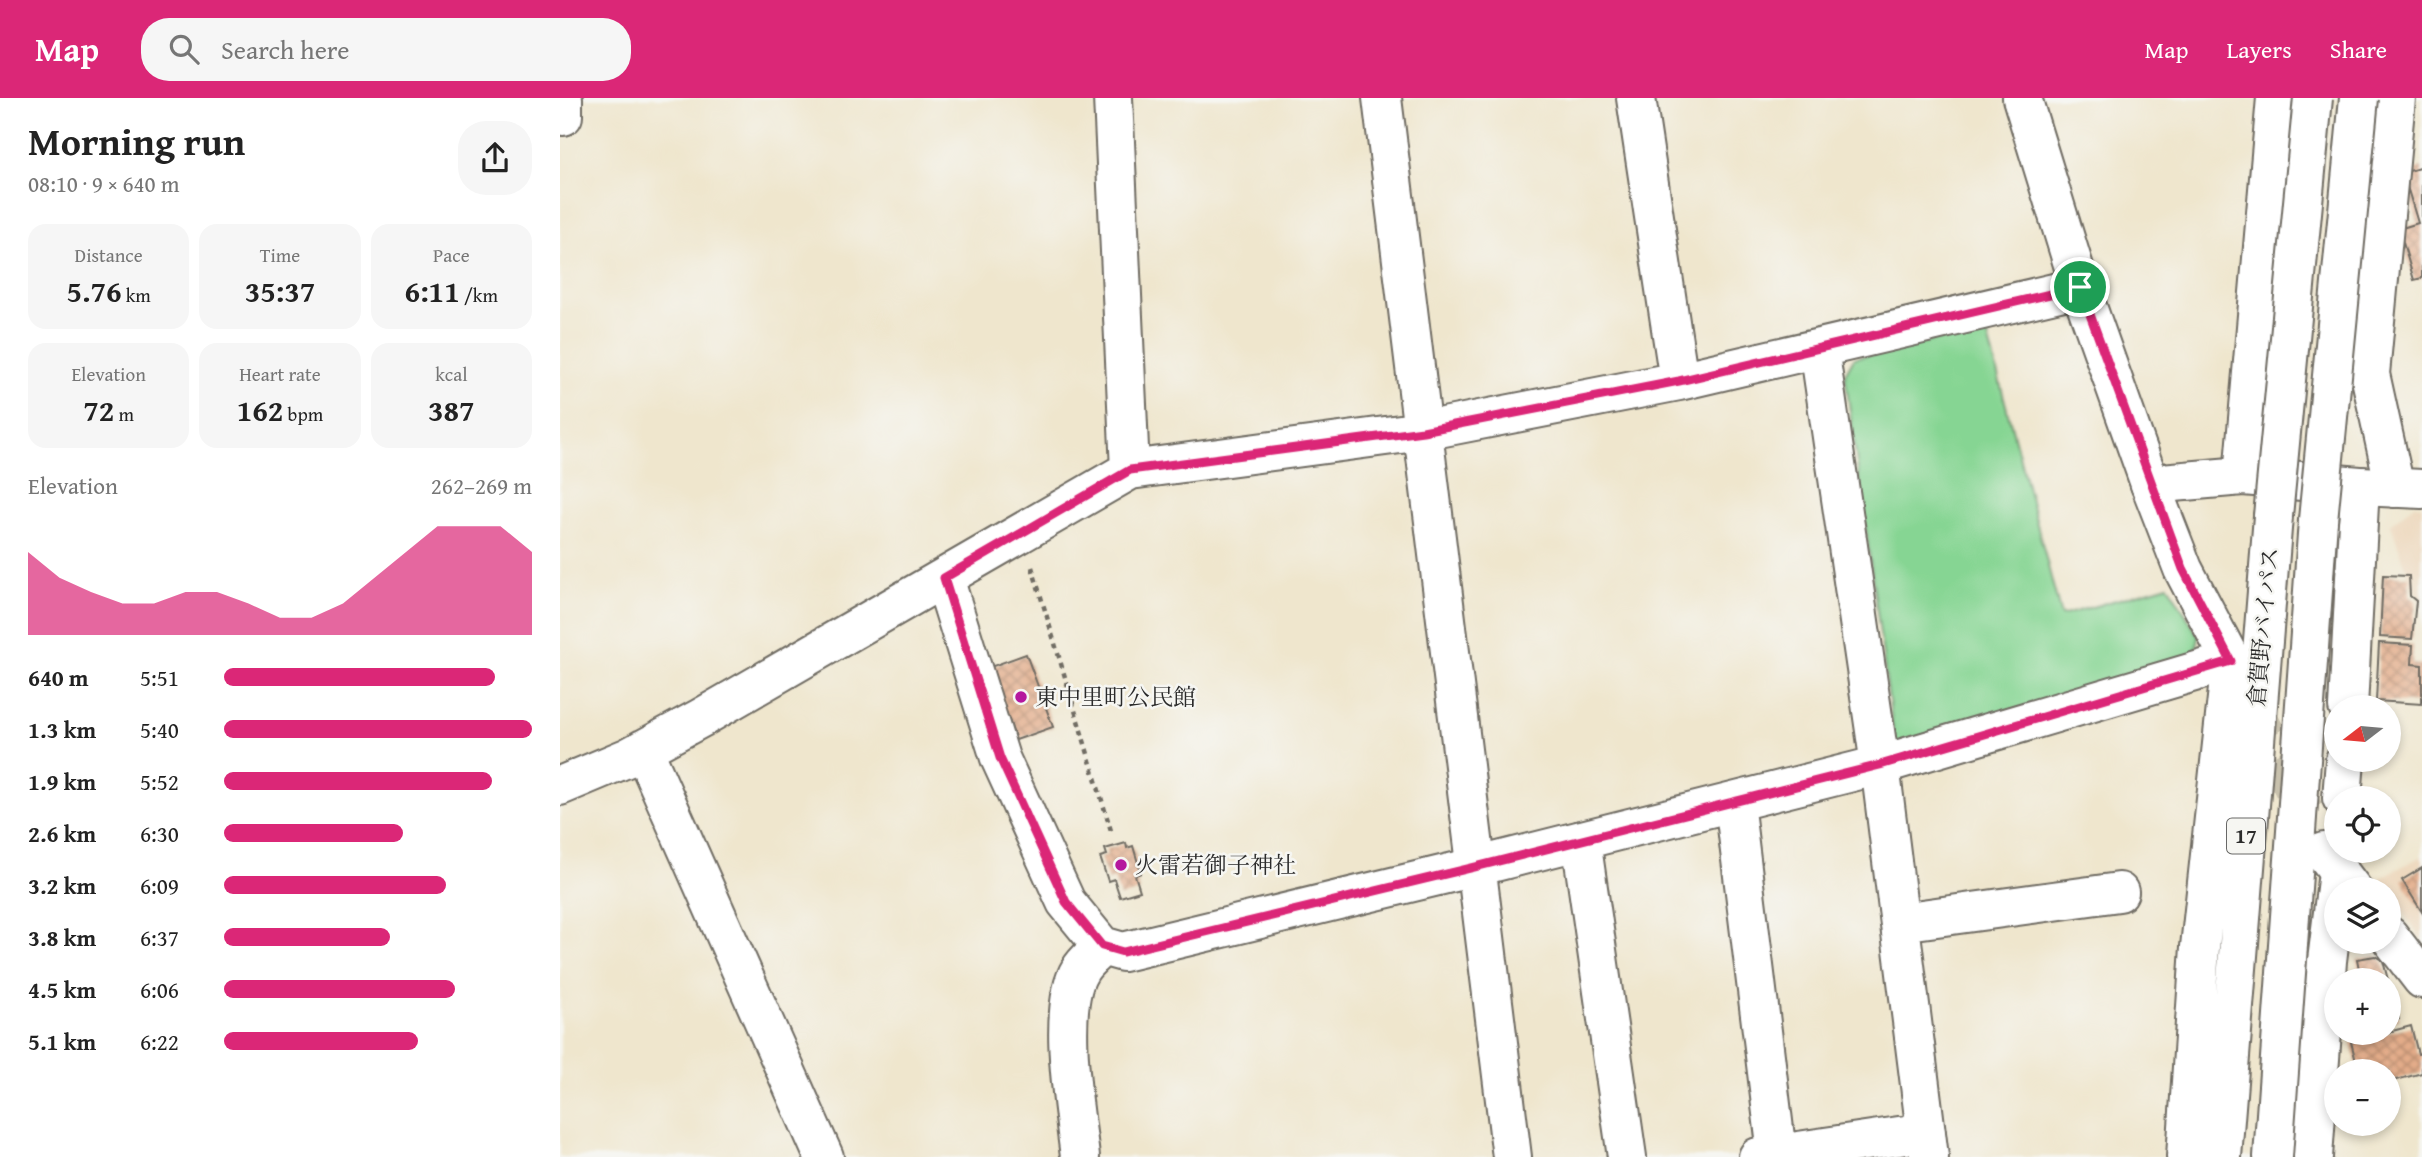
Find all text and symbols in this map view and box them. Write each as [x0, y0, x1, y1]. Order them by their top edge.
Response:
search box [141, 18, 631, 81]
text: Map [35, 25, 99, 73]
icon: search [165, 30, 203, 68]
text: Search here [221, 30, 349, 69]
text: Map [2145, 32, 2188, 67]
text: Layers [2226, 32, 2292, 67]
text: Share [2330, 32, 2387, 67]
text: Morning run [28, 113, 245, 169]
button: share [458, 121, 532, 195]
text: 08:10 · 9 × 640 m [28, 167, 180, 200]
text: Distance [75, 241, 143, 269]
text: Time [260, 241, 300, 269]
text: Pace [433, 241, 470, 269]
pin [2050, 257, 2110, 317]
icon: arrive [2061, 268, 2099, 306]
text: 5.76 [66, 269, 122, 313]
text: 35:37 [245, 269, 315, 313]
text: 6:11 [405, 269, 460, 313]
text: km [122, 281, 151, 309]
text: /km [460, 281, 498, 309]
text: Elevation [71, 360, 146, 388]
text: Heart rate [239, 360, 321, 388]
text: kcal [435, 360, 468, 388]
text: 72 [83, 388, 114, 432]
text: 162 [237, 388, 283, 432]
text: 387 [428, 388, 475, 432]
text: m [114, 400, 134, 428]
text: bpm [283, 400, 323, 428]
text: Elevation [28, 469, 118, 502]
text: 262–269 m [431, 469, 532, 502]
street label: 倉賀野バイパス [2239, 546, 2286, 708]
text: 640 m [28, 661, 89, 694]
text: 5:51 [140, 661, 179, 694]
place label: 東中里町公民館 [1035, 680, 1196, 713]
marker: 東中里町公民館 [1013, 689, 1029, 705]
north arrow [2324, 695, 2401, 772]
map controls [2324, 695, 2401, 1136]
text: 1.3 km [28, 713, 96, 746]
text: 5:40 [140, 713, 179, 746]
text: 1.9 km [28, 765, 96, 798]
text: 5:52 [140, 765, 179, 798]
button: locate [2324, 786, 2401, 863]
text: 2.6 km [28, 817, 96, 850]
text: 6:30 [140, 817, 179, 850]
road number: 17 [2227, 818, 2265, 854]
place label: 火雷若御子神社 [1135, 848, 1296, 881]
marker: 火雷若御子神社 [1113, 857, 1129, 873]
text: 3.2 km [28, 869, 96, 902]
text: 6:09 [140, 869, 179, 902]
button: layers [2324, 877, 2401, 954]
text: 3.8 km [28, 921, 96, 954]
text: 6:37 [140, 921, 179, 954]
button: + [2324, 968, 2401, 1045]
text: 4.5 km [28, 973, 96, 1006]
text: 6:06 [140, 973, 179, 1006]
text: 5.1 km [28, 1025, 96, 1058]
text: 6:22 [140, 1025, 179, 1058]
button: − [2324, 1059, 2401, 1136]

